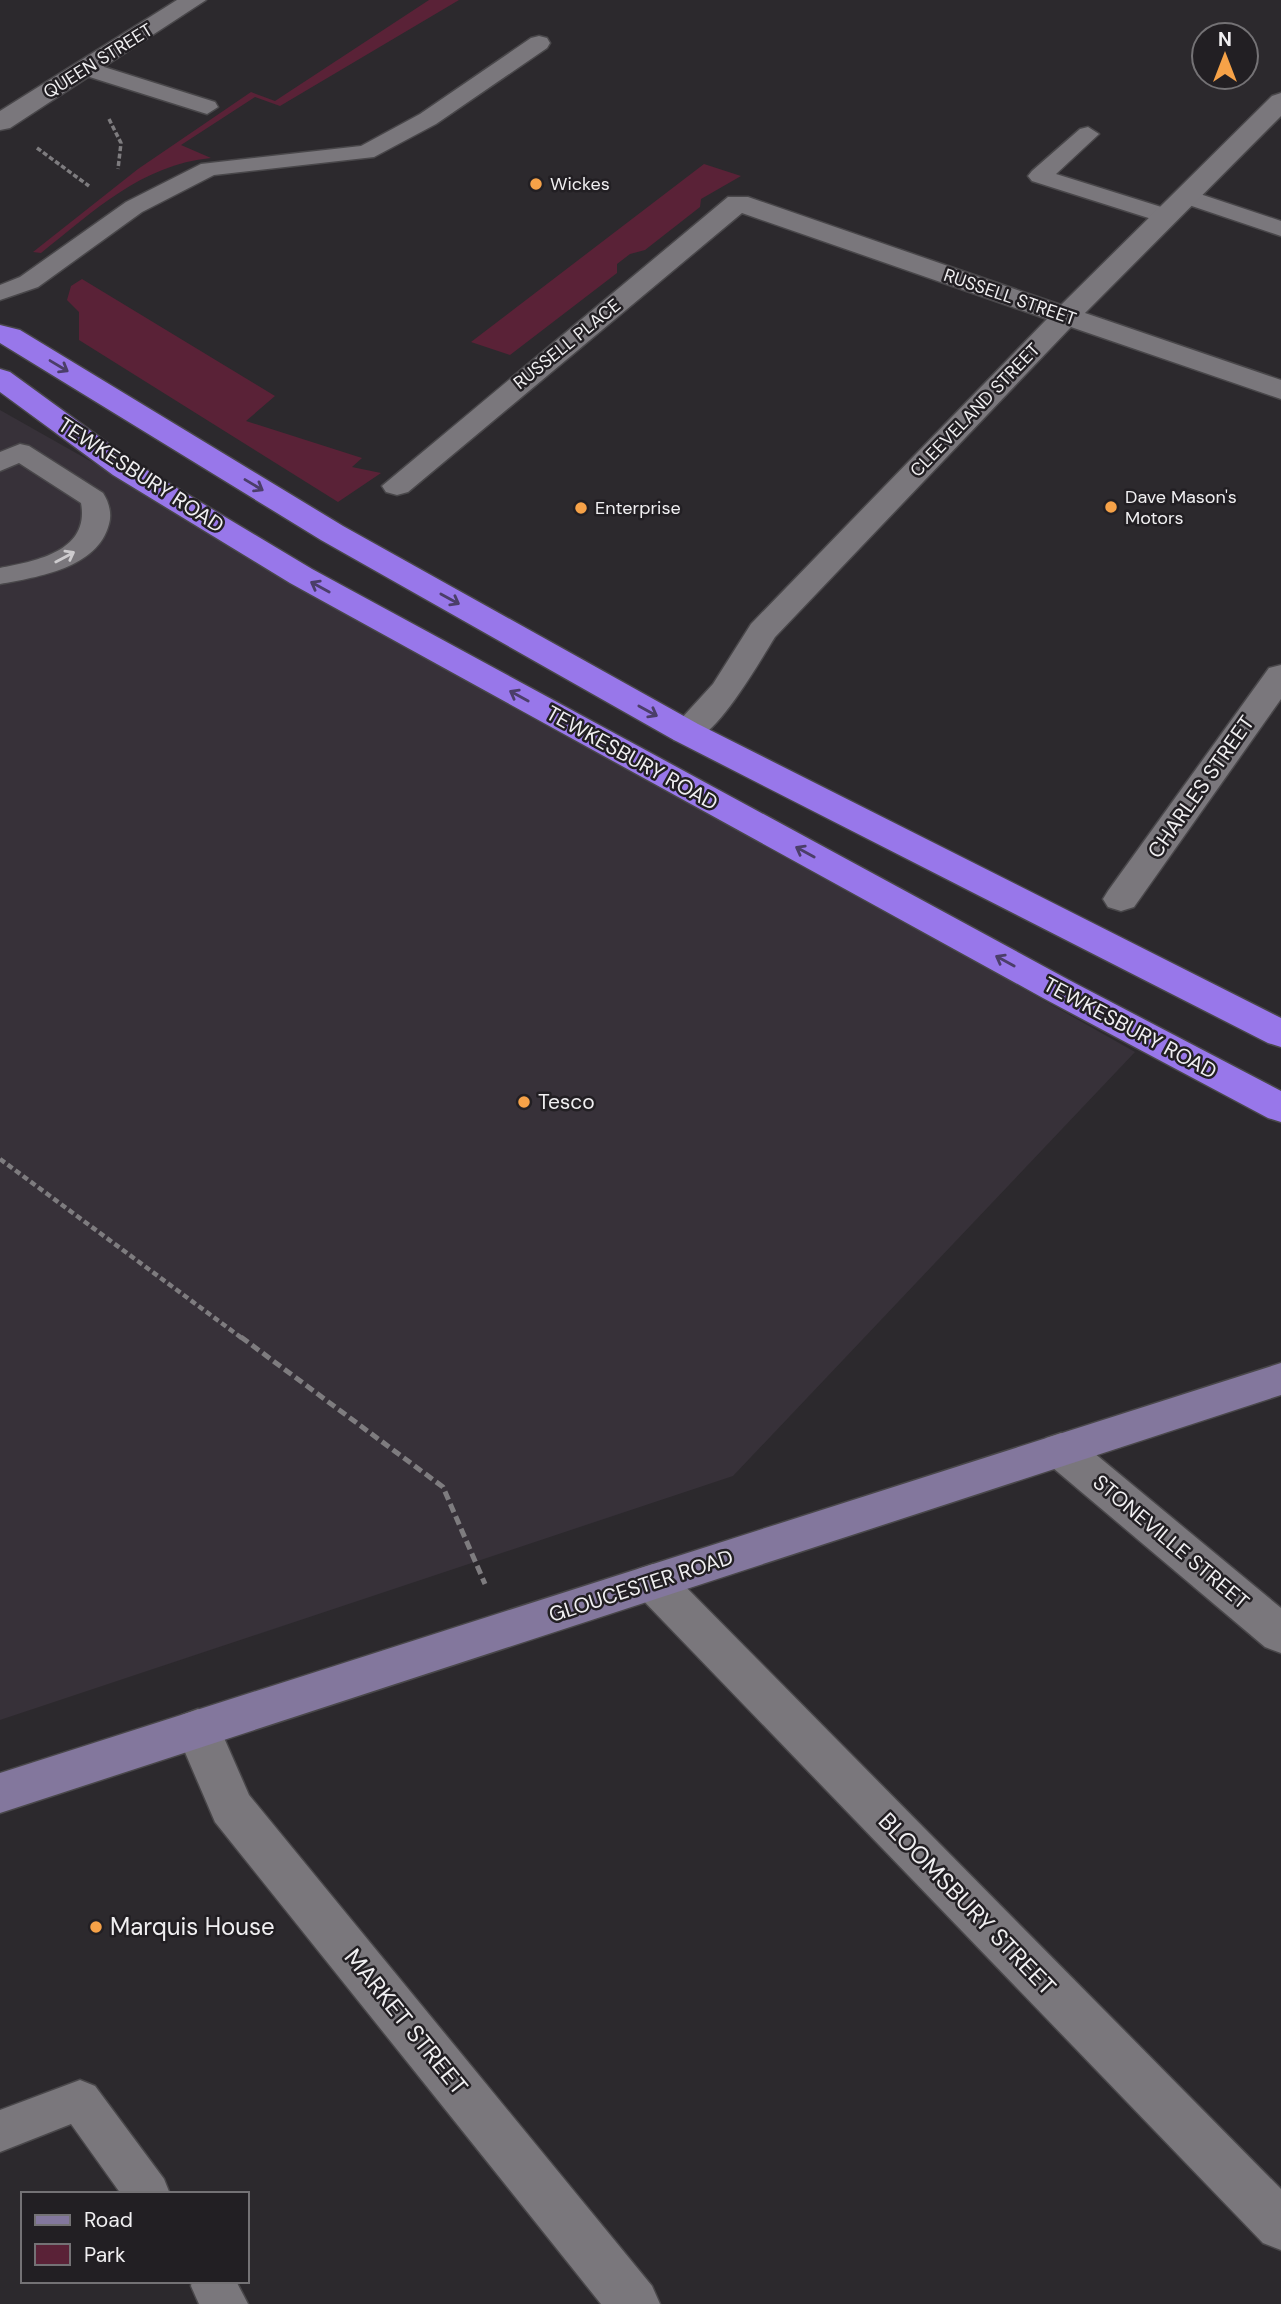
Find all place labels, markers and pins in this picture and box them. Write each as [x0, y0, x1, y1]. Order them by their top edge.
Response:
place label: Wickes [550, 172, 610, 196]
marker: Wickes [528, 176, 544, 192]
place label: Dave Mason's Motors [1125, 485, 1237, 530]
place label: Enterprise [595, 496, 681, 520]
marker: Dave Mason's Motors [1103, 499, 1119, 515]
marker: Enterprise [573, 500, 589, 516]
place label: Tesco [538, 1088, 595, 1116]
marker: Tesco [516, 1094, 532, 1110]
place label: Marquis House [110, 1911, 275, 1942]
marker: Marquis House [88, 1919, 104, 1935]

